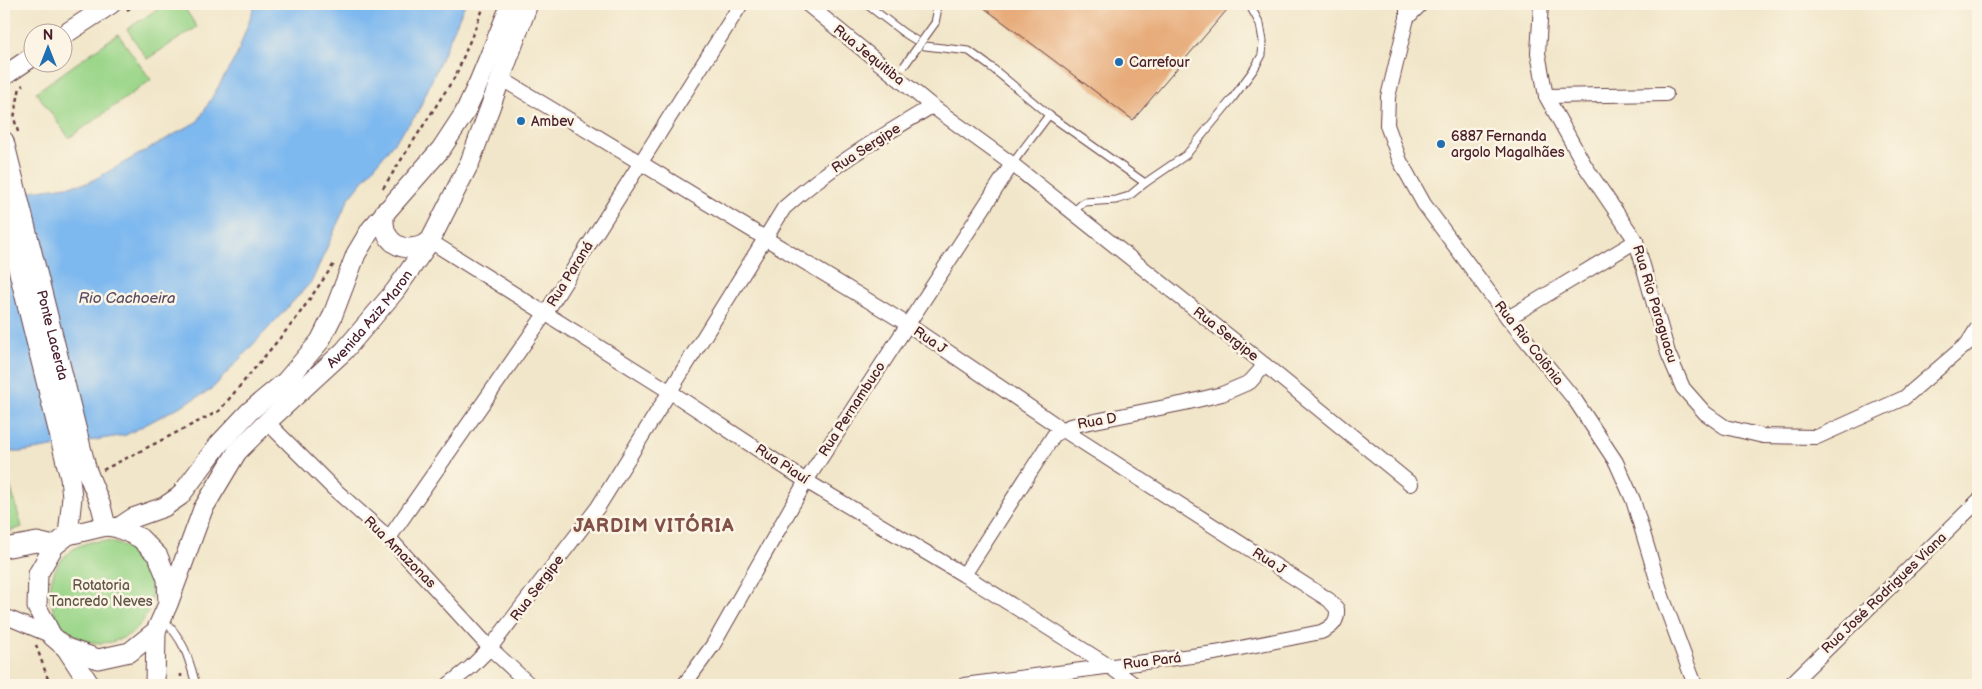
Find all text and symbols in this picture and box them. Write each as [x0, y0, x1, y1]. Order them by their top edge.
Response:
street label: Rua Jequitiba [830, 21, 908, 89]
north arrow [22, 22, 72, 72]
text: N [43, 27, 53, 44]
place label: Carrefour [1129, 54, 1190, 71]
marker: Carrefour [1113, 56, 1125, 68]
place label: Ambev [531, 113, 574, 130]
marker: Ambev [515, 115, 527, 127]
street label: Rua Sergipe [828, 119, 904, 177]
place label: 6887 Fernanda argolo Magalhães [1451, 128, 1565, 161]
marker: 6887 Fernanda argolo Magalhães [1435, 138, 1447, 150]
street label: Rua Paraná [543, 238, 597, 310]
street label: Rua Rio Paraguacu [1629, 243, 1681, 365]
street label: Avenida Aziz Maron [323, 266, 416, 371]
street label: Ponte Lacerda [33, 288, 72, 382]
water label: Rio Cachoeira [79, 289, 175, 308]
street label: Rua Rio Colônia [1491, 297, 1567, 389]
street label: Rua Sergipe [1190, 303, 1262, 365]
street label: Rua J [910, 323, 950, 357]
street label: Rua Pernambuco [815, 358, 889, 460]
street label: Rua D [1076, 409, 1118, 433]
street label: Rua Piauí [752, 440, 813, 488]
street label: Rua Amazonas [360, 512, 440, 592]
district label: JARDIM VITÓRIA [573, 513, 735, 538]
street label: Rua José Rodrigues Viana [1818, 529, 1950, 657]
street label: Rua J [1249, 544, 1289, 578]
street label: Rua Sergipe [507, 552, 567, 624]
park label: Rotatoria Tancredo Neves [49, 577, 153, 610]
street label: Rua Pará [1122, 649, 1182, 673]

